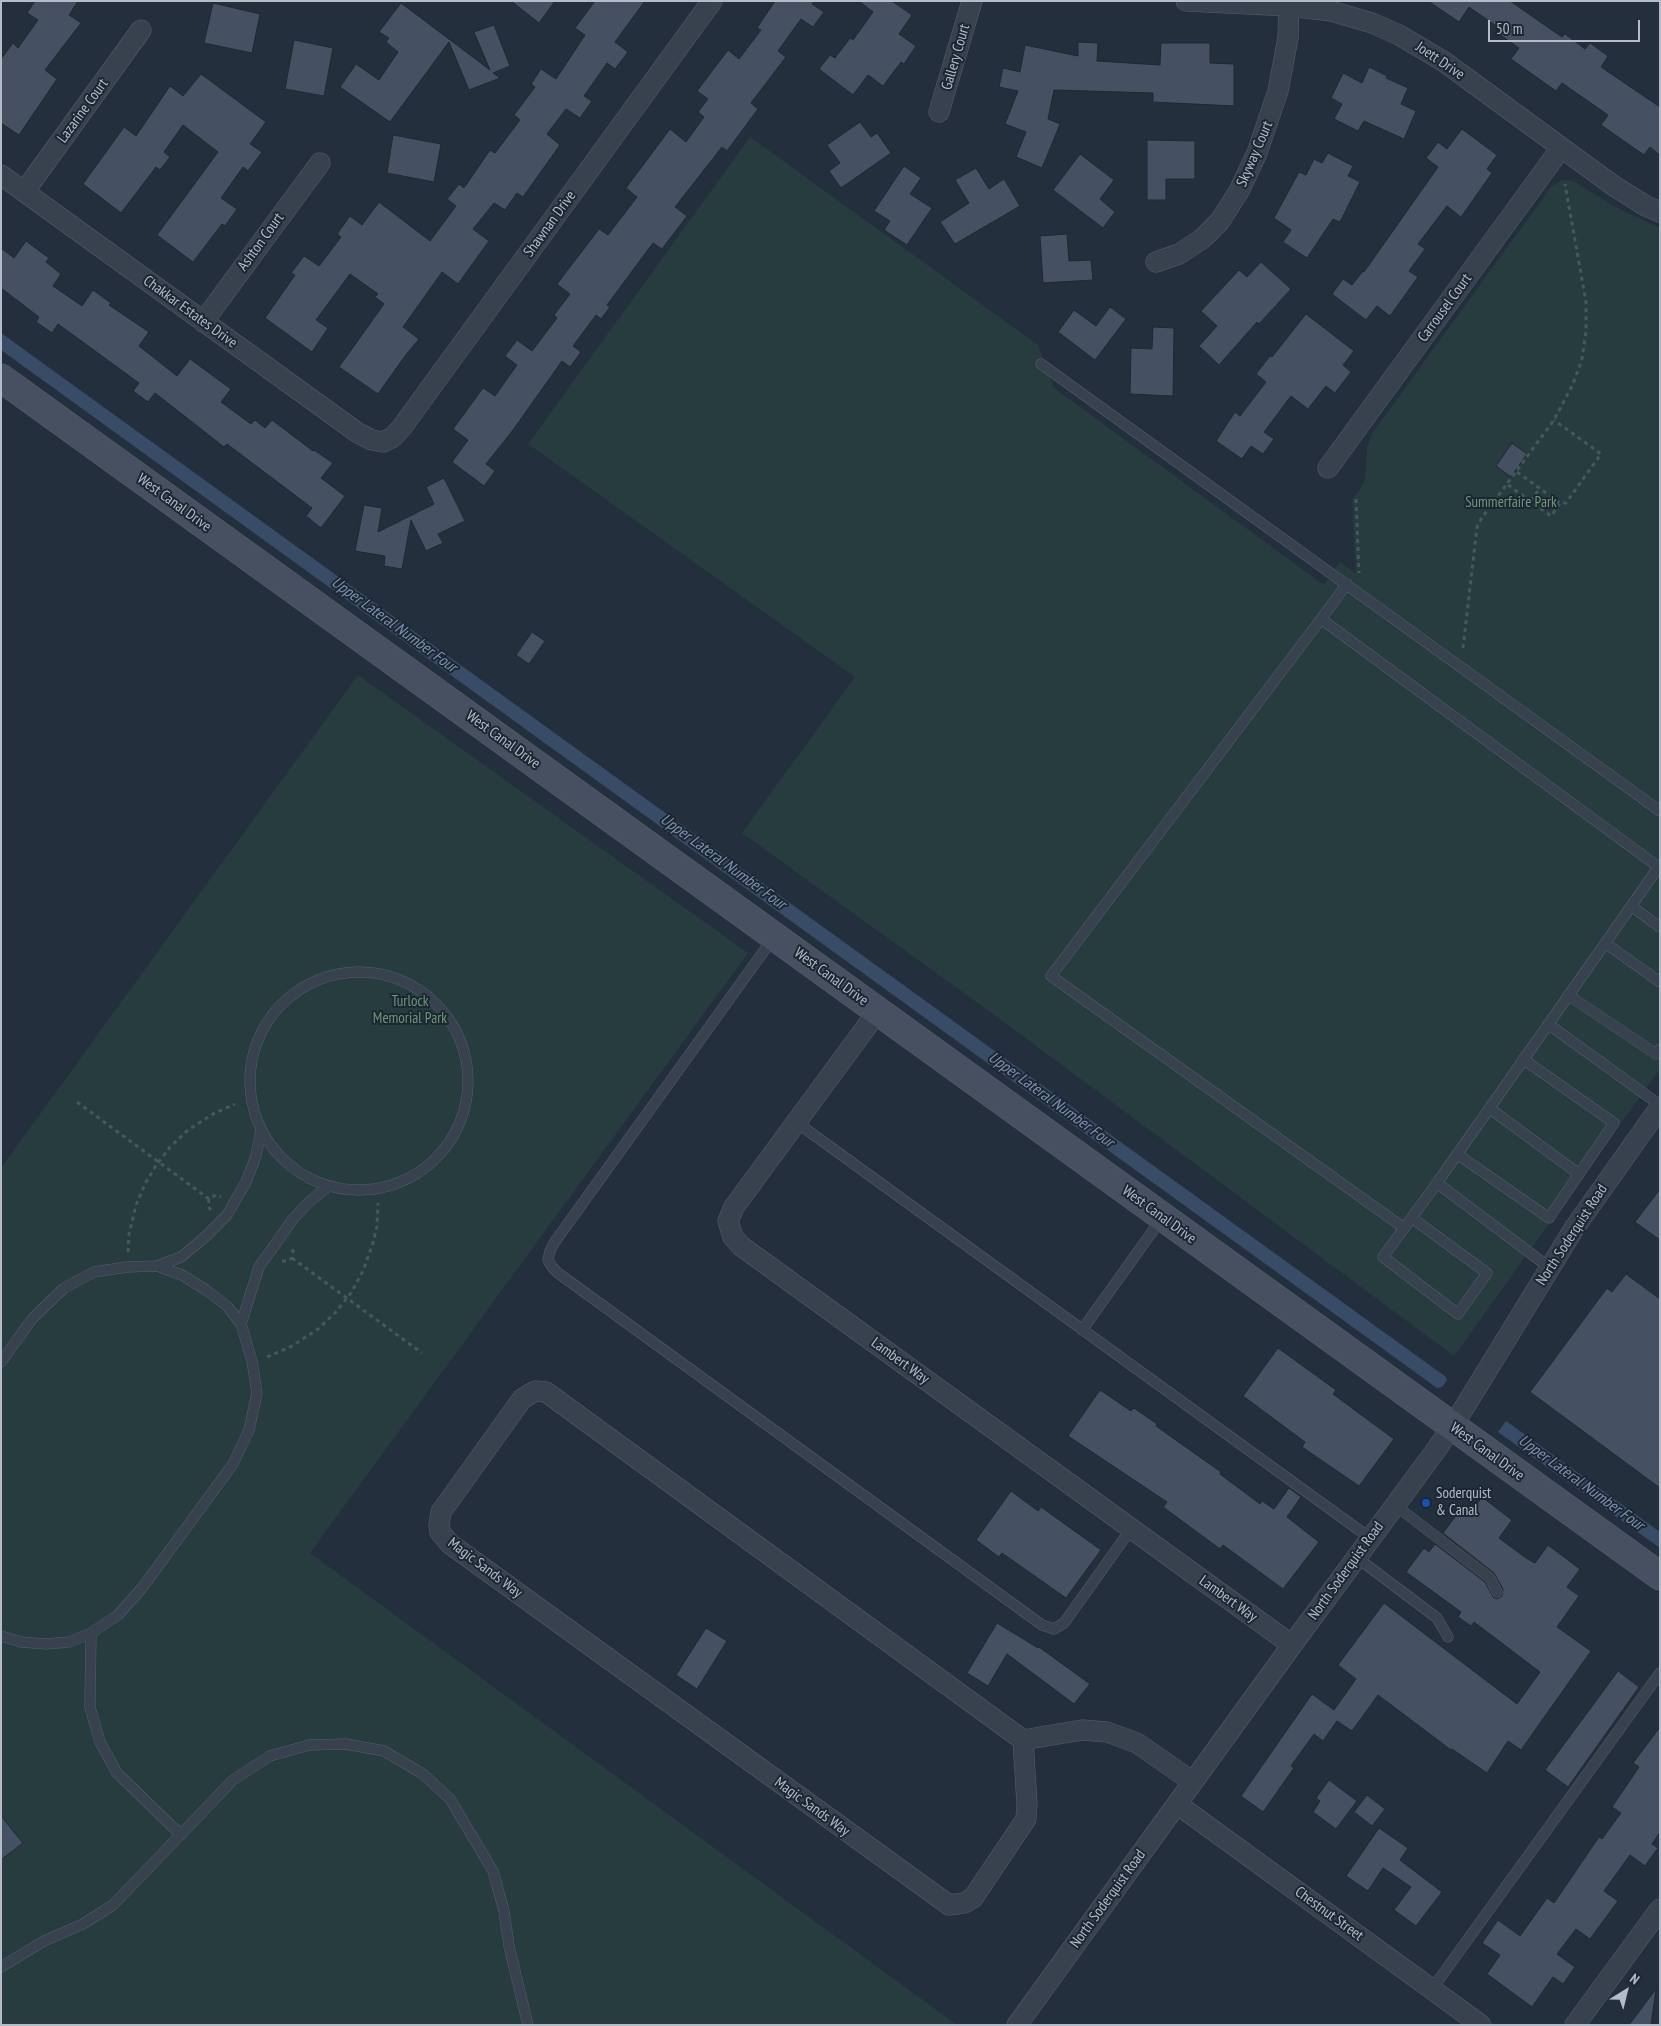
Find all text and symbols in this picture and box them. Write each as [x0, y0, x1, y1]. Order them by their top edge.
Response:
scale bar [1491, 10, 1644, 42]
text: 50 m [1496, 19, 1522, 38]
street label: Gallery Court [938, 22, 974, 92]
street label: Joett Drive [1412, 38, 1468, 84]
street label: Lazarine Court [54, 75, 112, 147]
street label: Skyway Court [1233, 118, 1277, 190]
street label: Shawnan Drive [520, 187, 580, 261]
street label: Ashton Court [234, 210, 288, 274]
street label: Carrousel Court [1414, 270, 1476, 346]
street label: Chakkar Estates Drive [140, 272, 240, 352]
street label: West Canal Drive [133, 470, 215, 536]
park label: Summerfaire Park [1465, 494, 1557, 512]
water label: Upper Lateral Number Four [328, 573, 460, 677]
street label: West Canal Drive [462, 707, 544, 773]
water label: Upper Lateral Number Four [657, 810, 789, 914]
street label: West Canal Drive [790, 944, 872, 1010]
park label: Turlock Memorial Park [373, 993, 447, 1028]
water label: Upper Lateral Number Four [985, 1048, 1117, 1152]
street label: North Soderquist Road [1533, 1181, 1611, 1289]
street label: West Canal Drive [1118, 1182, 1200, 1248]
street label: Lambert Way [867, 1334, 933, 1388]
street label: West Canal Drive [1446, 1419, 1528, 1485]
water label: Upper Lateral Number Four [1515, 1431, 1647, 1535]
place label: Soderquist & Canal [1436, 1485, 1491, 1520]
marker: Soderquist & Canal [1420, 1497, 1432, 1509]
street label: North Soderquist Road [1304, 1518, 1388, 1624]
street label: Magic Sands Way [444, 1534, 526, 1602]
street label: Lambert Way [1195, 1572, 1261, 1626]
street label: Magic Sands Way [771, 1774, 853, 1840]
street label: North Soderquist Road [1066, 1846, 1150, 1952]
street label: Chestnut Street [1291, 1883, 1367, 1945]
north arrow [1601, 1966, 1651, 2016]
text: N [1626, 1969, 1643, 1988]

